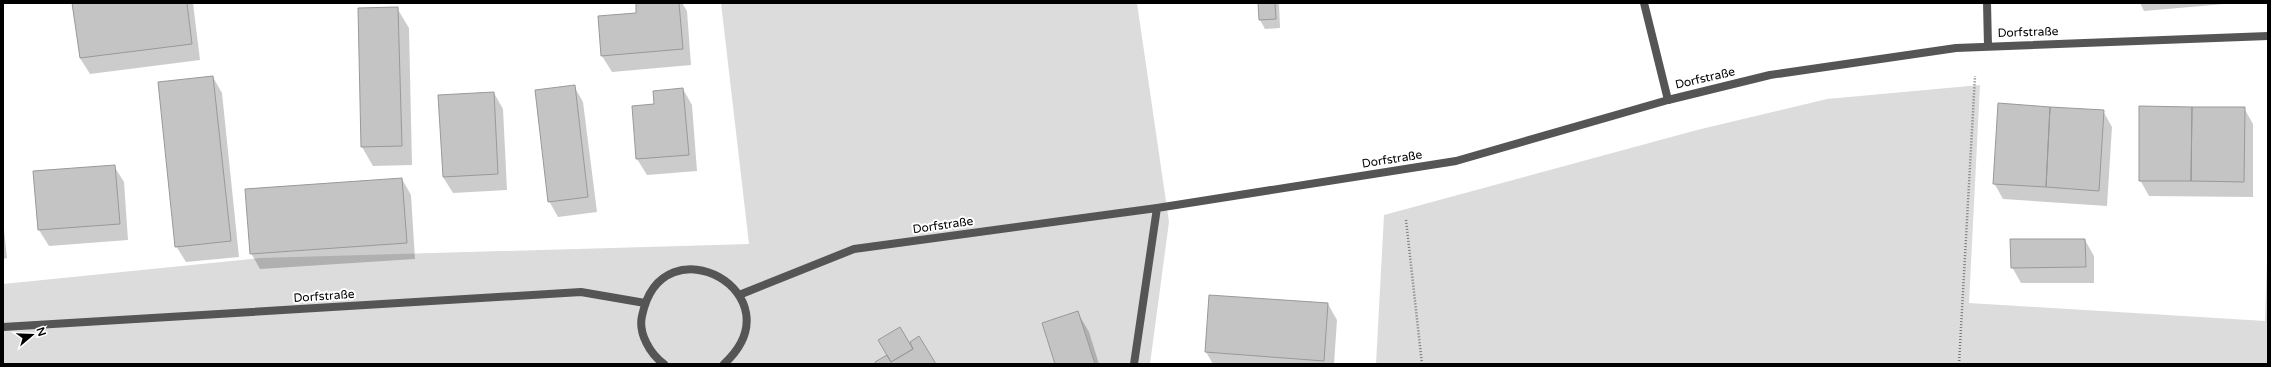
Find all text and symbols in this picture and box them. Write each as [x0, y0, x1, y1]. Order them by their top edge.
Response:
street label: Dorfstraße [1997, 24, 2059, 40]
street label: Dorfstraße [1674, 64, 1736, 92]
street label: Dorfstraße [1361, 147, 1423, 171]
street label: Dorfstraße [912, 214, 974, 236]
street label: Dorfstraße [293, 287, 355, 305]
north arrow [12, 315, 52, 355]
text: N [33, 326, 49, 338]

